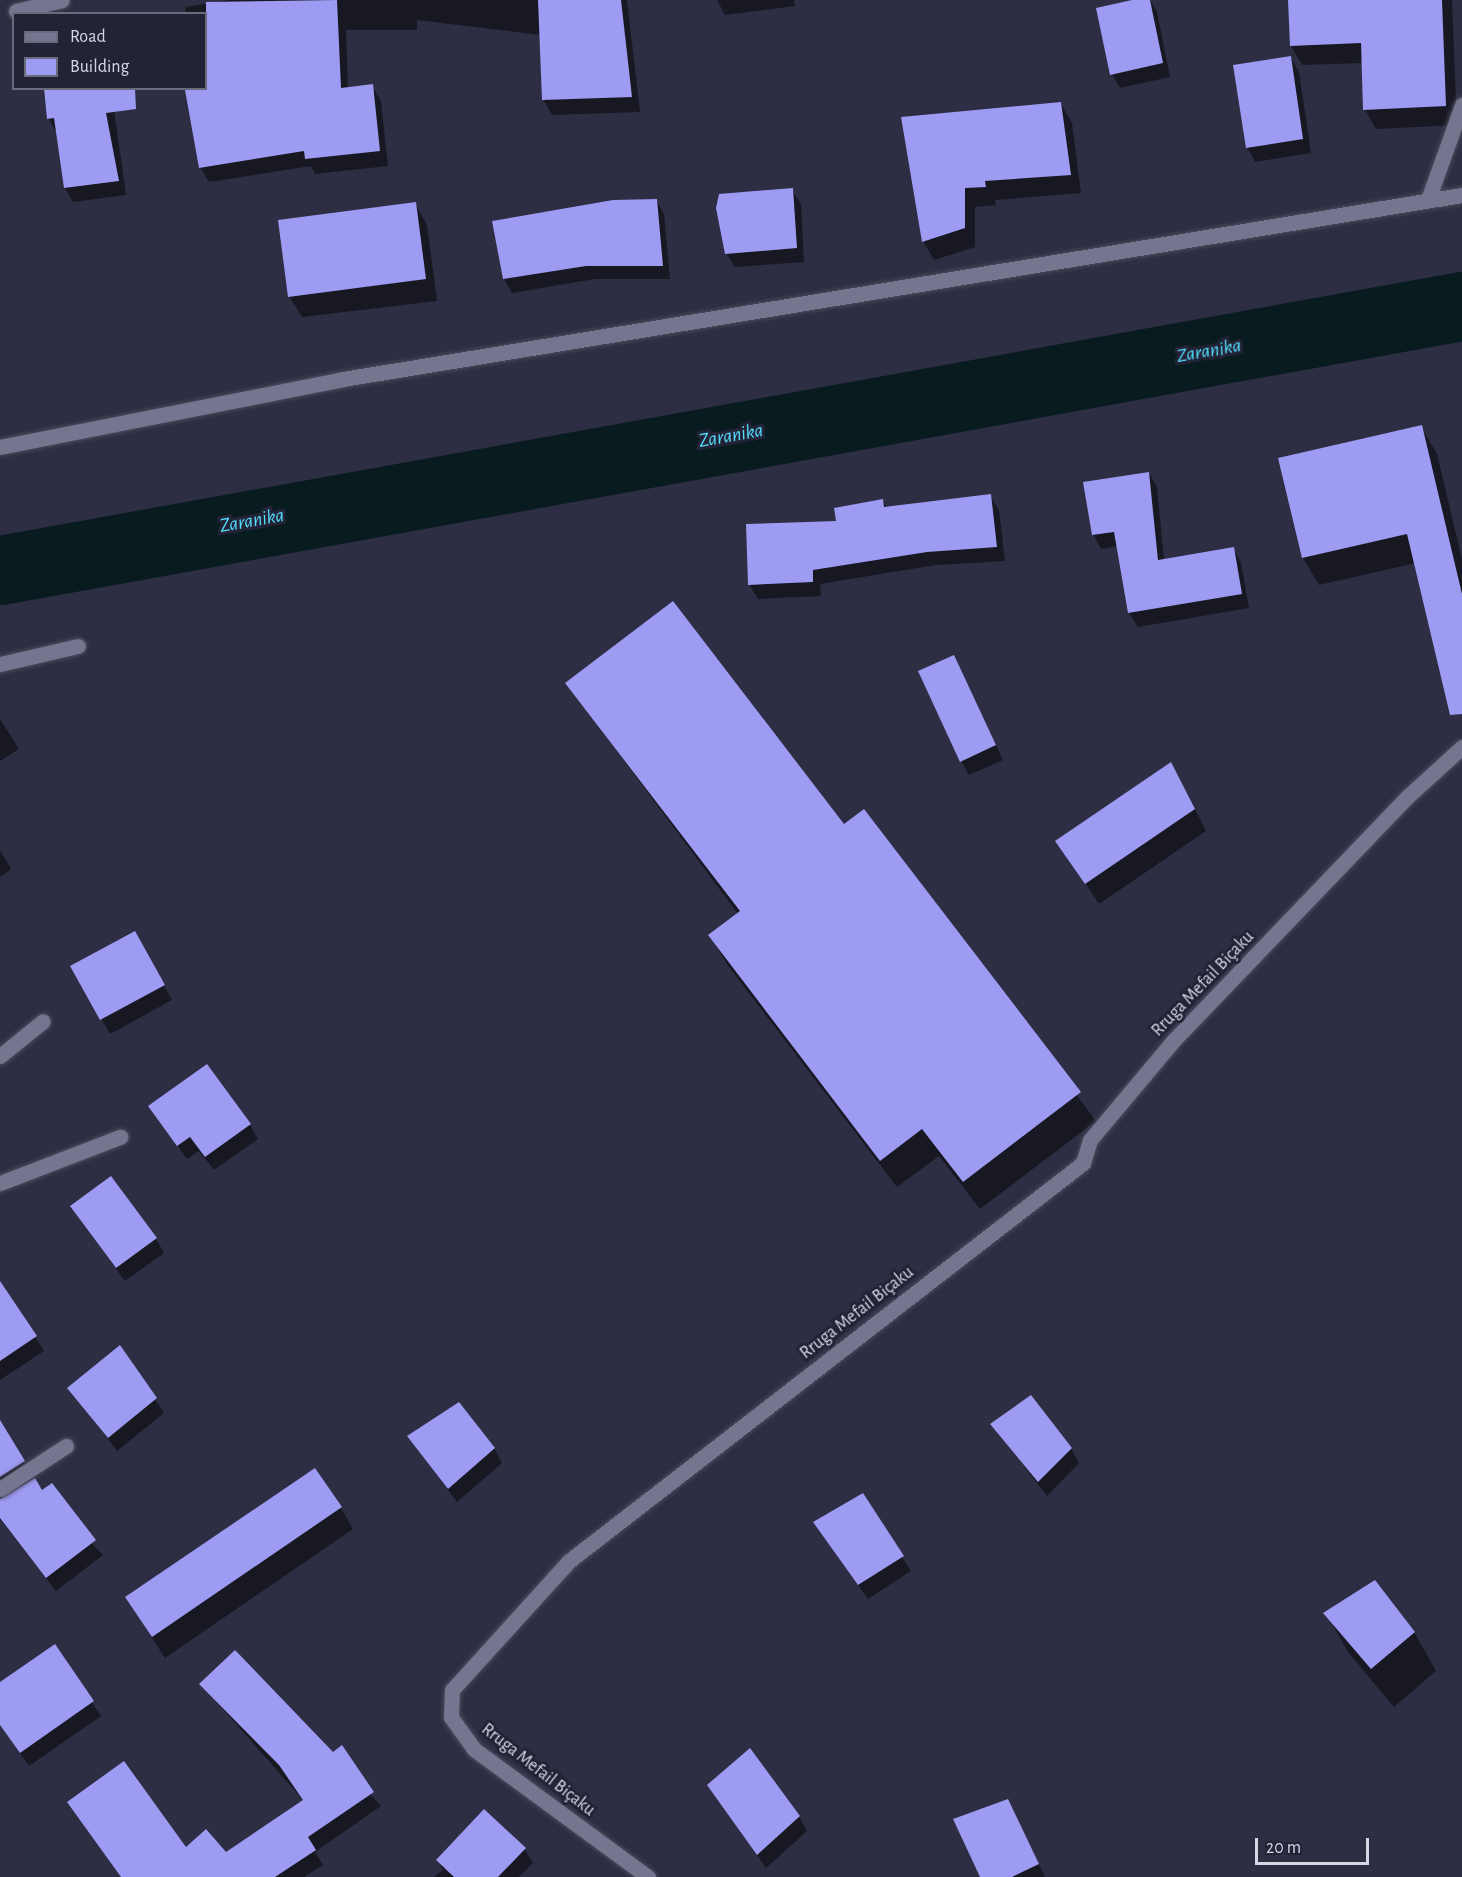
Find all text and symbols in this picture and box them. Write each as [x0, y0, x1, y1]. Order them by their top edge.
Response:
legend [12, 12, 207, 90]
text: Road [70, 28, 106, 46]
text: Building [70, 58, 129, 76]
water label: Zaranika [1175, 334, 1243, 368]
water label: Zaranika [697, 419, 765, 453]
water label: Zaranika [218, 504, 286, 538]
street label: Rruga Mefail Biçaku [1147, 927, 1259, 1041]
street label: Rruga Mefail Biçaku [796, 1262, 918, 1364]
street label: Rruga Mefail Biçaku [477, 1719, 599, 1821]
scale bar [1258, 1826, 1372, 1864]
text: 20 m [1266, 1839, 1301, 1857]

